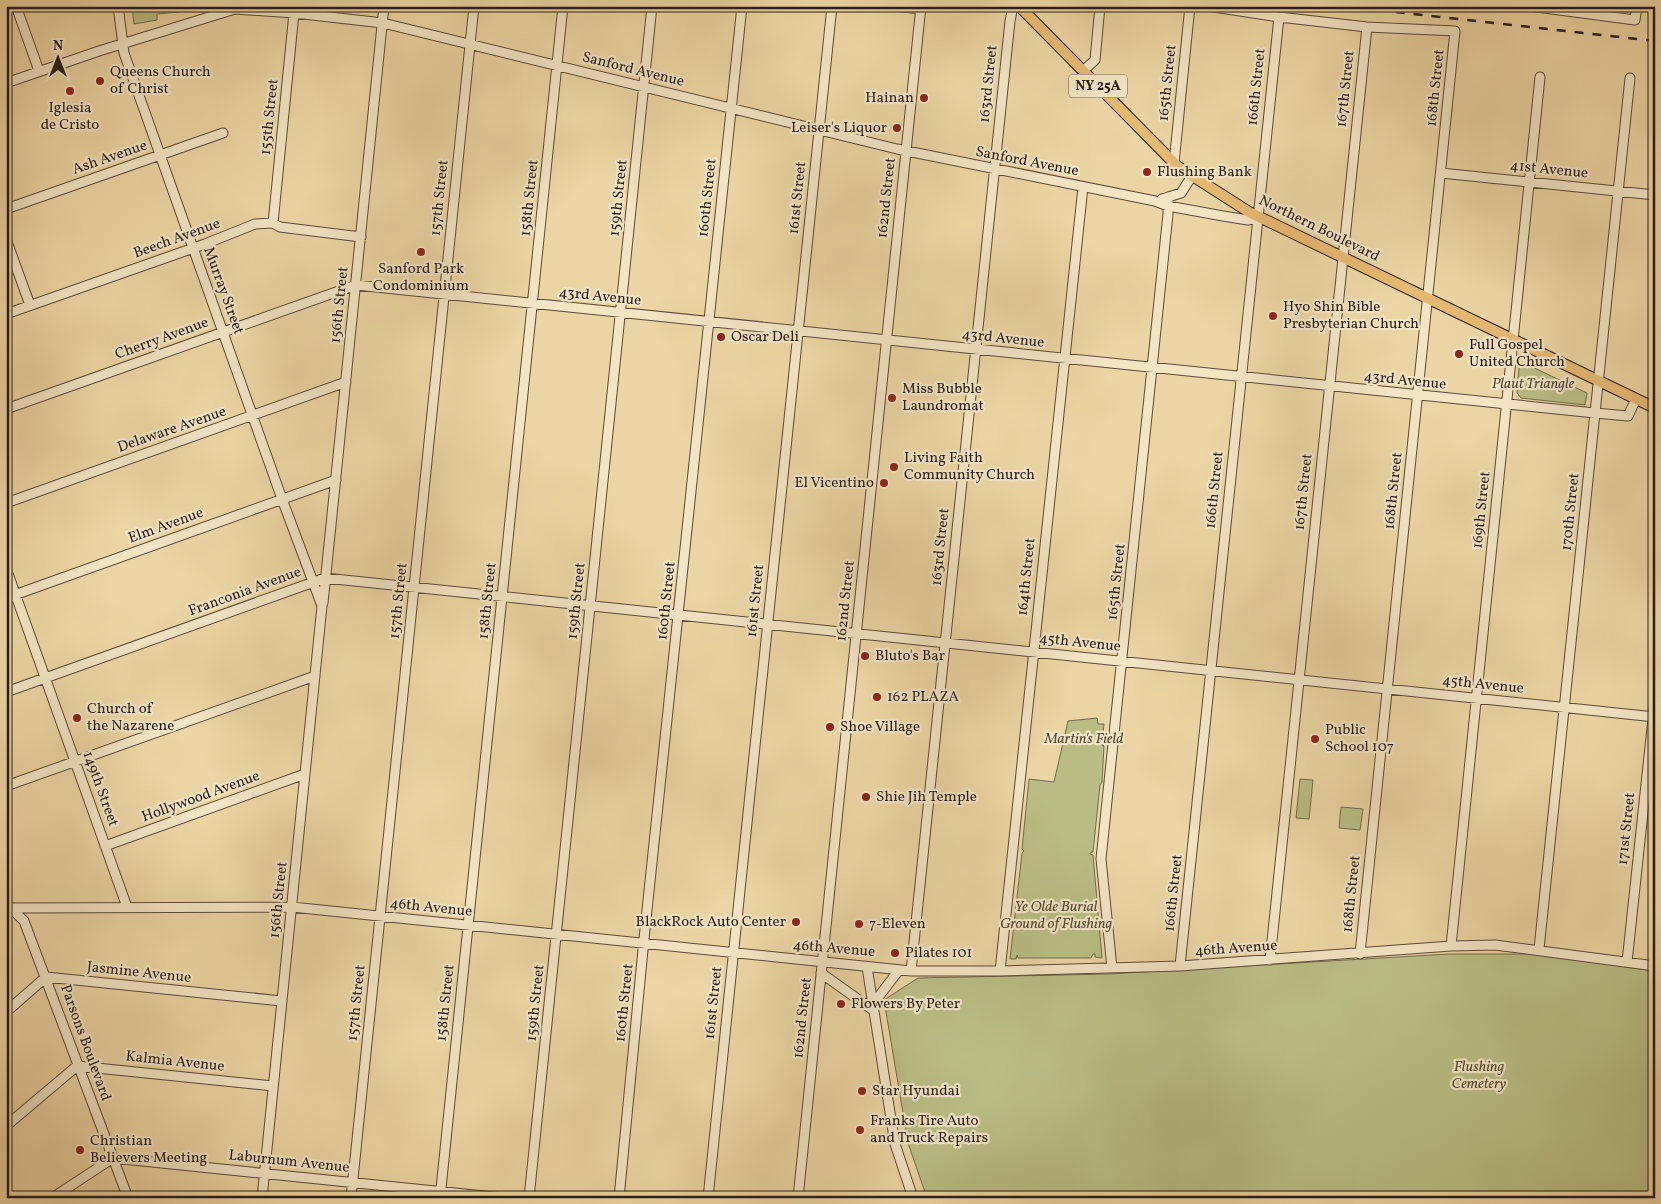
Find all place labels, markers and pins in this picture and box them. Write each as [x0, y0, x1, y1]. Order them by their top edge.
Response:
place label: Queens Church of Christ [110, 62, 211, 100]
marker: Queens Church of Christ [94, 75, 106, 87]
marker: Iglesia de Cristo [64, 85, 76, 97]
place label: Hainan [865, 88, 914, 109]
marker: Hainan [918, 92, 930, 104]
place label: Iglesia de Cristo [41, 98, 99, 136]
place label: Leiser's Liquor [791, 118, 887, 139]
marker: Leiser's Liquor [891, 122, 903, 134]
place label: Flushing Bank [1157, 162, 1252, 183]
marker: Flushing Bank [1141, 166, 1153, 178]
marker: Sanford Park Condominium [415, 246, 427, 258]
place label: Sanford Park Condominium [373, 259, 469, 297]
place label: Hyo Shin Bible Presbyterian Church [1283, 297, 1419, 335]
marker: Hyo Shin Bible Presbyterian Church [1267, 310, 1279, 322]
place label: Oscar Deli [731, 327, 799, 348]
marker: Oscar Deli [715, 331, 727, 343]
place label: Full Gospel United Church [1469, 335, 1565, 373]
marker: Full Gospel United Church [1453, 348, 1465, 360]
place label: Miss Bubble Laundromat [902, 379, 984, 417]
marker: Miss Bubble Laundromat [886, 392, 898, 404]
place label: Living Faith Community Church [904, 448, 1035, 486]
marker: Living Faith Community Church [888, 461, 900, 473]
place label: El Vicentino [794, 473, 874, 494]
marker: El Vicentino [878, 477, 890, 489]
place label: Bluto's Bar [875, 646, 945, 667]
marker: Bluto's Bar [859, 650, 871, 662]
place label: 162 PLAZA [887, 687, 960, 708]
marker: 162 PLAZA [871, 691, 883, 703]
place label: Church of the Nazarene [87, 699, 174, 737]
marker: Church of the Nazarene [71, 712, 83, 724]
place label: Shoe Village [840, 717, 920, 738]
place label: Public School 107 [1325, 720, 1394, 758]
marker: Shoe Village [824, 721, 836, 733]
marker: Public School 107 [1309, 733, 1321, 745]
place label: Shie Jih Temple [876, 787, 977, 808]
marker: Shie Jih Temple [860, 791, 872, 803]
place label: BlackRock Auto Center [636, 912, 786, 933]
place label: 7-Eleven [869, 914, 926, 935]
marker: BlackRock Auto Center [790, 916, 802, 928]
marker: 7-Eleven [853, 918, 865, 930]
place label: Pilates 101 [905, 943, 972, 964]
marker: Pilates 101 [889, 947, 901, 959]
place label: Flowers By Peter [851, 994, 960, 1015]
marker: Flowers By Peter [835, 998, 847, 1010]
place label: Star Hyundai [872, 1081, 960, 1102]
marker: Star Hyundai [856, 1085, 868, 1097]
place label: Franks Tire Auto and Truck Repairs [870, 1111, 988, 1149]
marker: Franks Tire Auto and Truck Repairs [854, 1124, 866, 1136]
place label: Christian Believers Meeting [90, 1131, 208, 1169]
marker: Christian Believers Meeting [74, 1144, 86, 1156]

